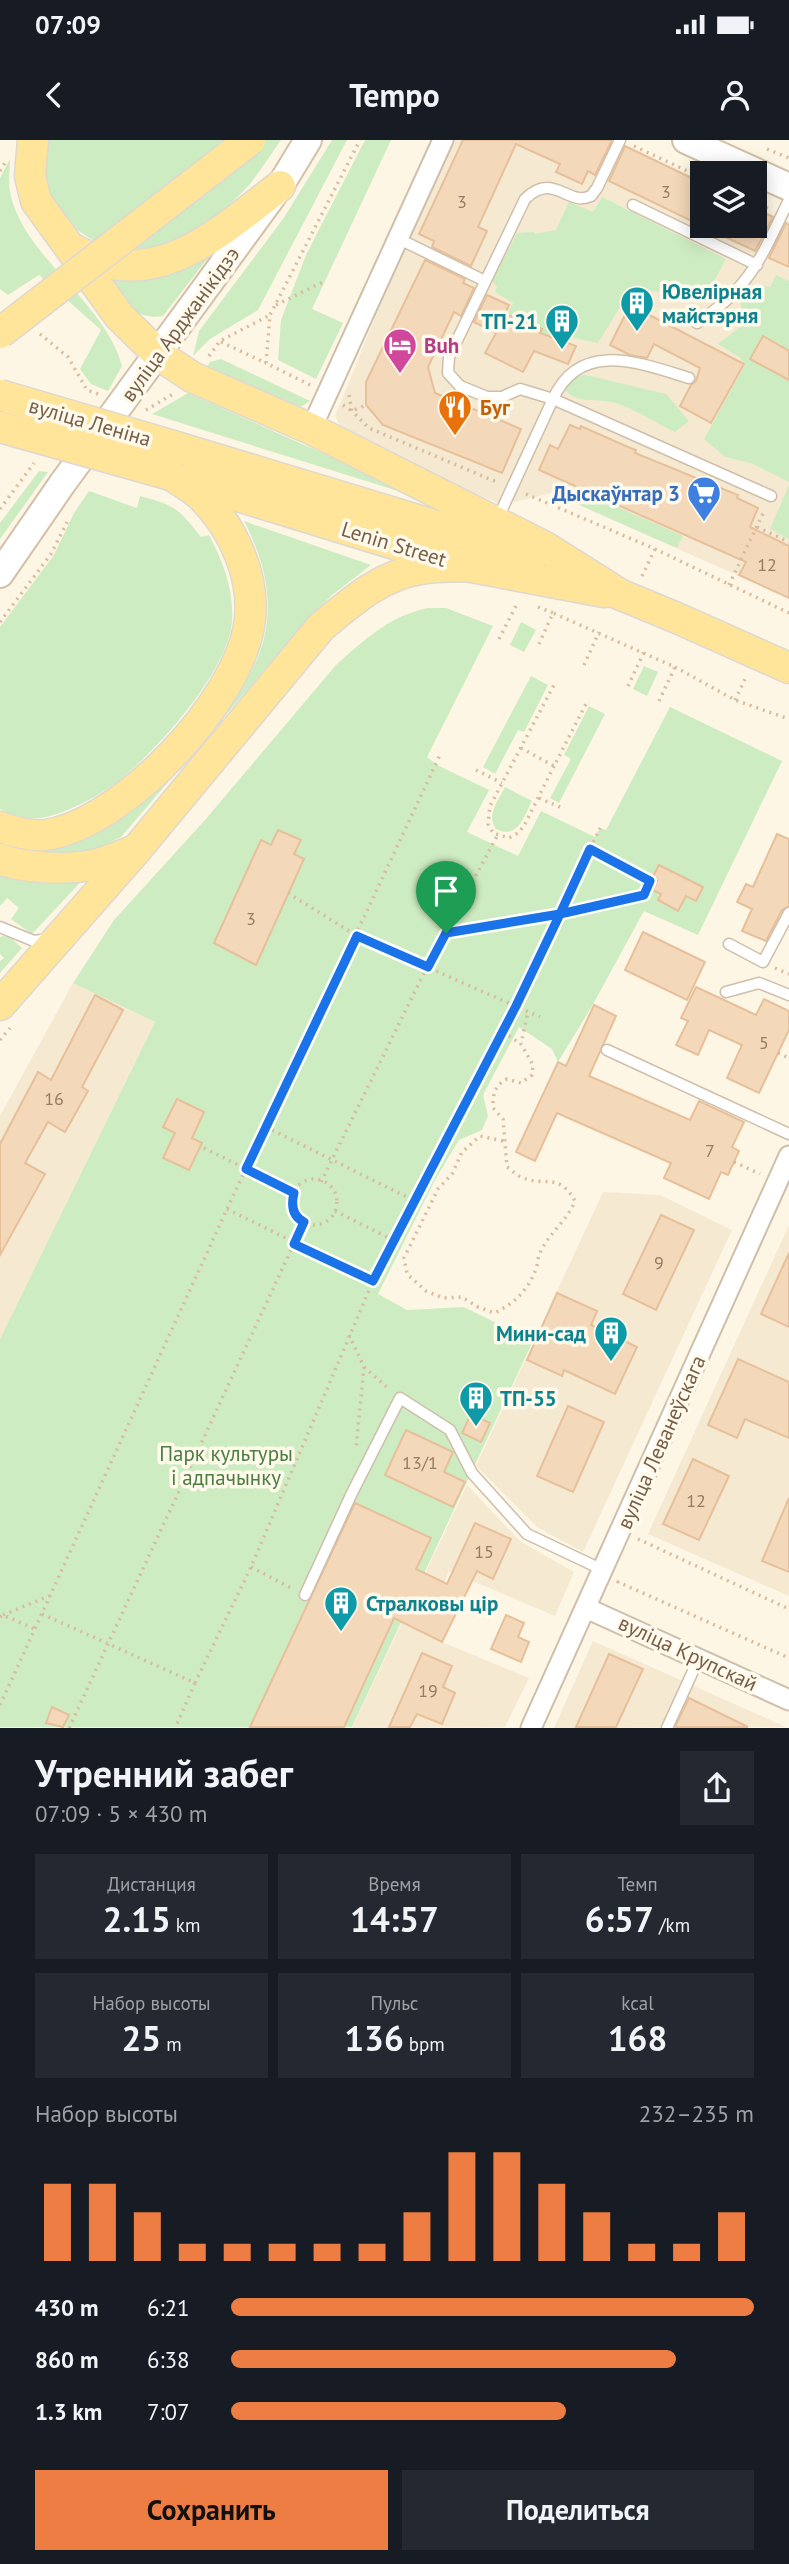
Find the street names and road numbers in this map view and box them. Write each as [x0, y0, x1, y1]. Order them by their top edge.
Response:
street label: вуліца Арджанікідзэ [115, 241, 245, 407]
street label: вуліца Леніна [26, 392, 154, 452]
street label: Lenin Street [338, 515, 450, 573]
street label: вуліца Леванеўскага [611, 1351, 711, 1533]
street label: вуліца Крупскай [614, 1609, 762, 1697]

